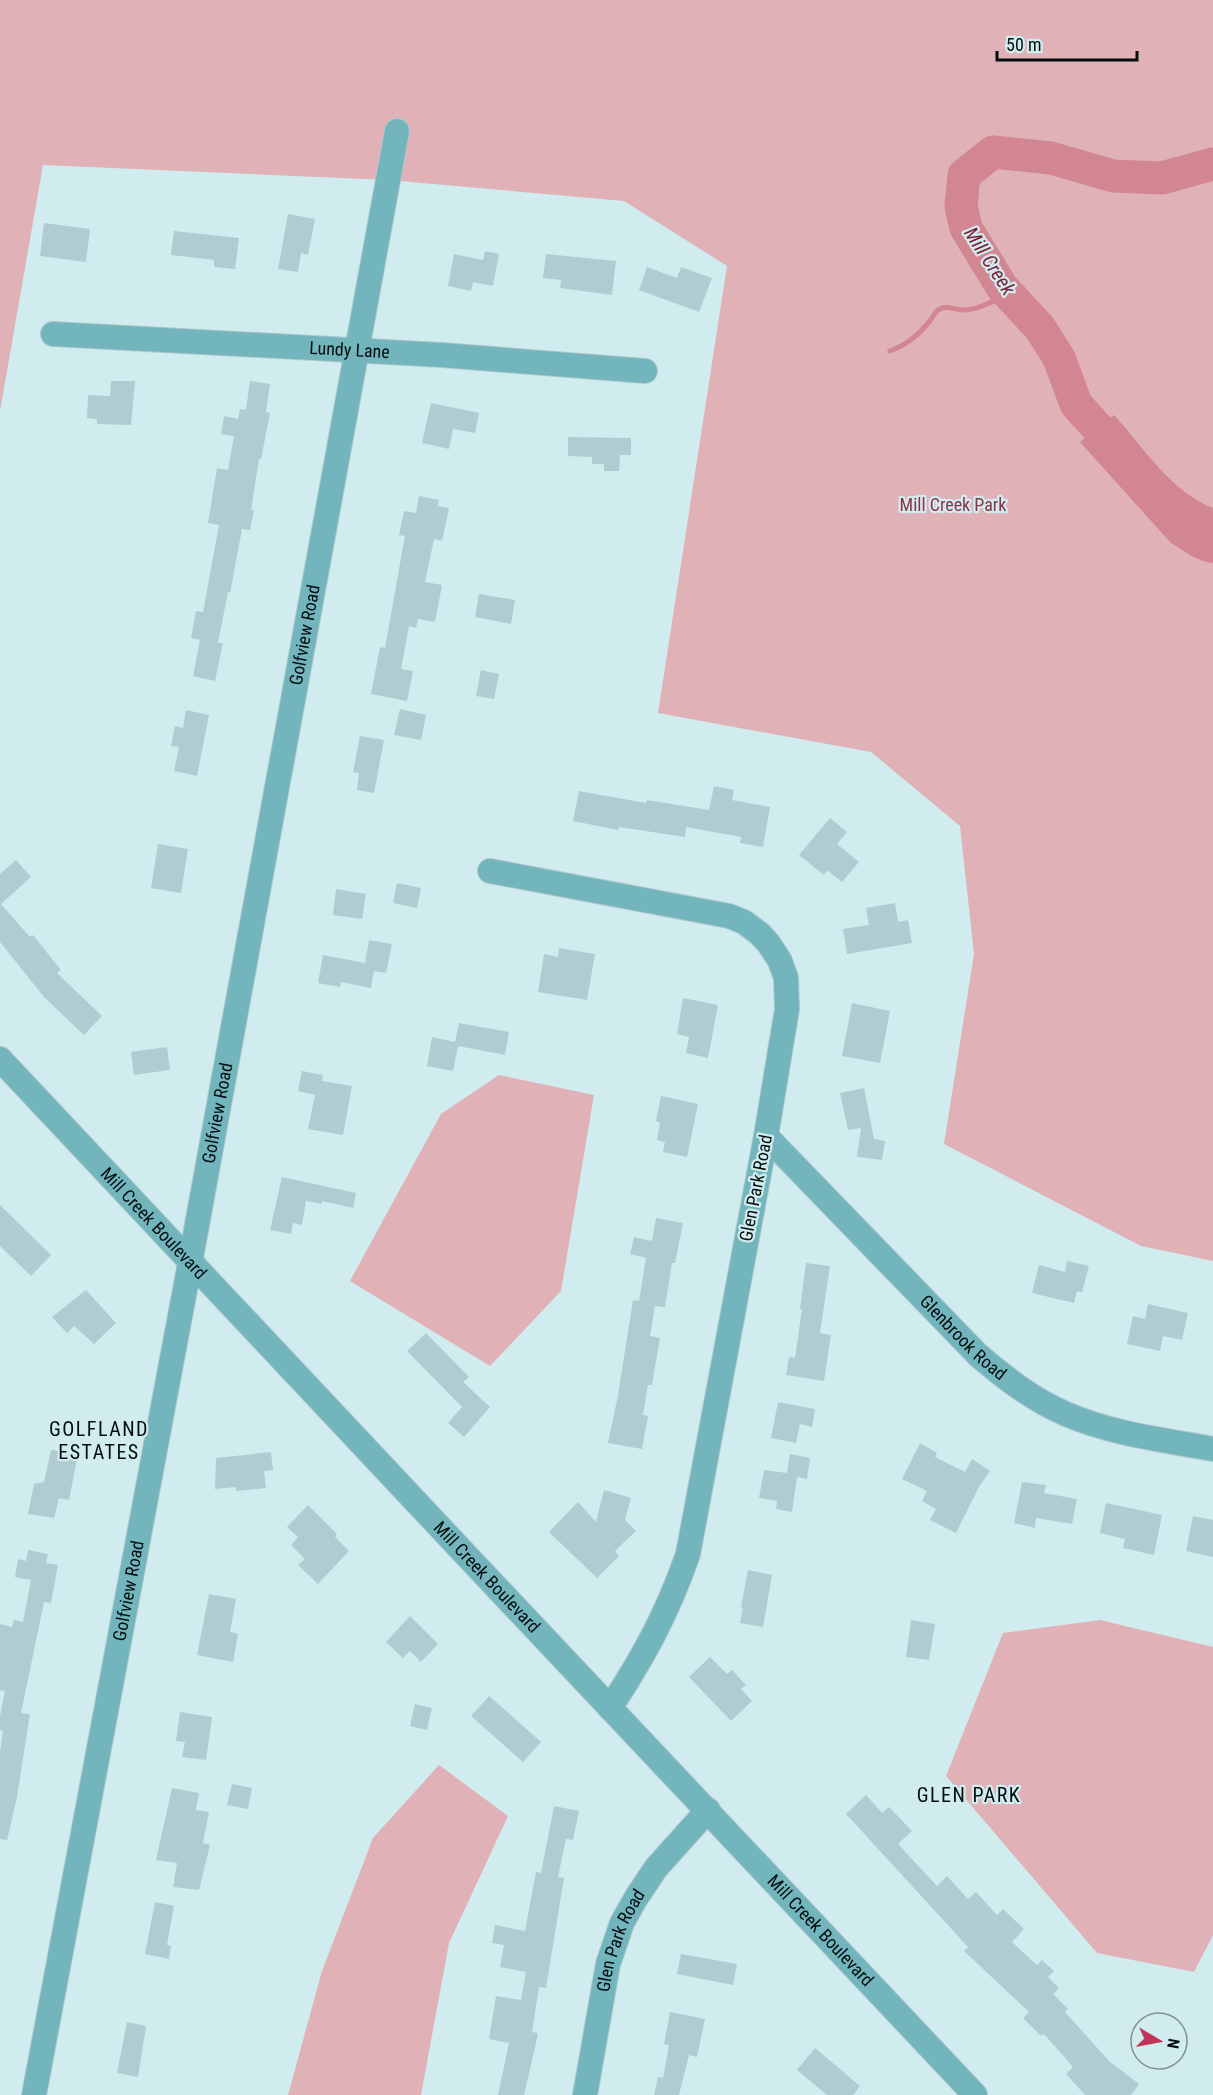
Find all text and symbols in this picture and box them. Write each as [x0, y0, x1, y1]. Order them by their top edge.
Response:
scale bar [997, 24, 1136, 62]
text: 50 m [1006, 34, 1041, 55]
water label: Mill Creek [959, 223, 1022, 301]
street label: Lundy Lane [309, 337, 390, 362]
park label: Mill Creek Park [900, 494, 1006, 515]
street label: Golfview Road [285, 583, 324, 687]
street label: Golfview Road [197, 1061, 236, 1165]
street label: Glen Park Road [735, 1133, 776, 1243]
street label: Mill Creek Boulevard [97, 1163, 211, 1283]
street label: Glenbrook Road [916, 1290, 1011, 1384]
district label: GOLFLAND ESTATES [49, 1417, 149, 1464]
street label: Mill Creek Boulevard [430, 1517, 545, 1637]
street label: Golfview Road [108, 1539, 148, 1643]
district label: GLEN PARK [917, 1783, 1021, 1807]
street label: Mill Creek Boulevard [763, 1870, 878, 1990]
street label: Glen Park Road [592, 1885, 649, 1994]
north arrow [1129, 2011, 1189, 2071]
text: N [1163, 2037, 1183, 2050]

